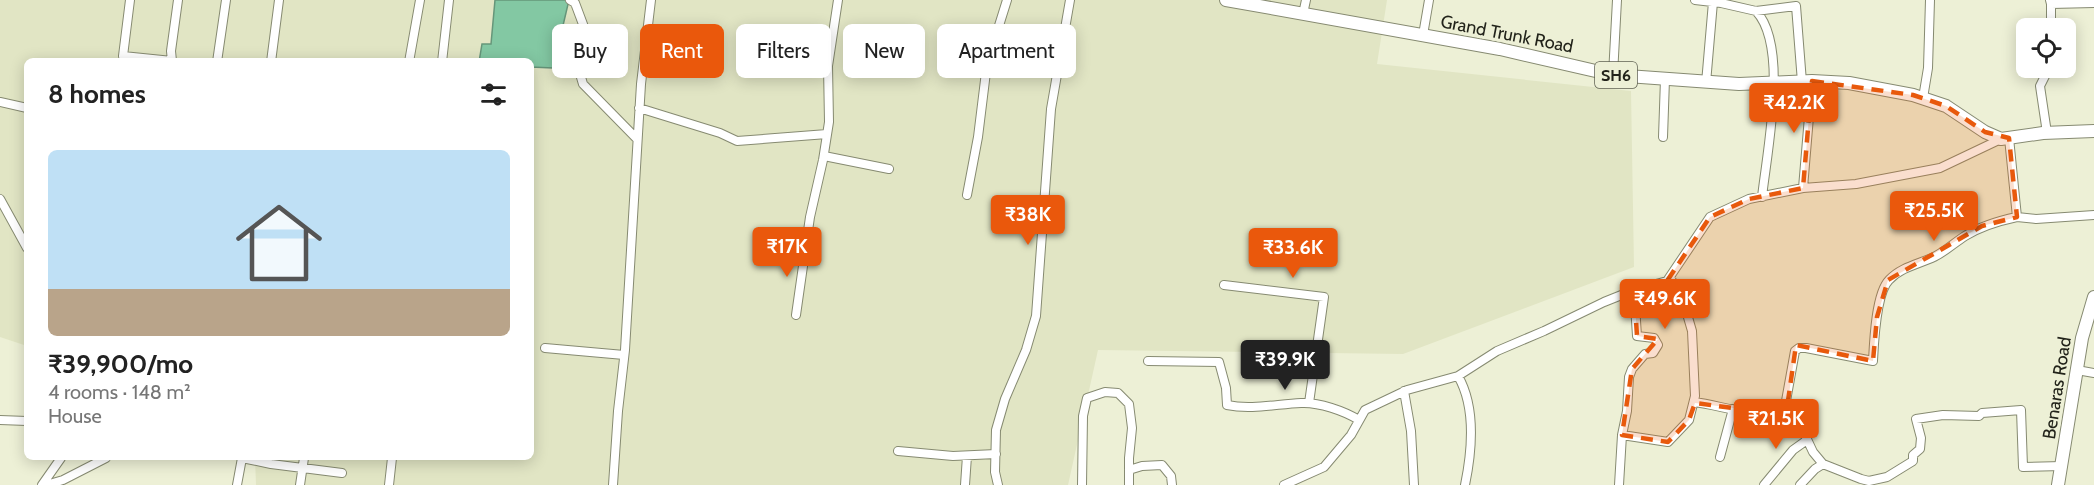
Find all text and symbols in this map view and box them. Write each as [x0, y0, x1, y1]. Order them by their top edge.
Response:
street label: Grand Trunk Road [1439, 10, 1575, 58]
map controls [2016, 18, 2076, 78]
button: locate [2016, 18, 2076, 78]
chip: Buy [552, 24, 628, 78]
chip: Rent [640, 24, 724, 78]
chip: Filters [736, 24, 831, 78]
chip: New [843, 24, 925, 78]
chip: Apartment [937, 24, 1076, 78]
road number: SH6 [1595, 62, 1637, 88]
text: 8 homes [48, 78, 146, 110]
icon: filters [477, 78, 510, 111]
pin: ₹42.2K [1745, 83, 1843, 134]
text: ₹42.2K [1763, 90, 1825, 114]
icon: home [225, 189, 333, 297]
pin: ₹25.5K [1885, 191, 1983, 242]
pin: ₹38K [992, 195, 1064, 246]
text: ₹25.5K [1904, 198, 1964, 222]
text: ₹38K [1005, 202, 1051, 226]
pin: ₹17K [751, 227, 823, 278]
pin: ₹33.6K [1244, 228, 1342, 279]
text: ₹17K [766, 234, 808, 258]
text: ₹33.6K [1263, 235, 1323, 259]
pin: ₹49.6K [1616, 279, 1714, 330]
text: ₹49.6K [1634, 286, 1696, 310]
street label: Benaras Road [2038, 335, 2076, 441]
pin: ₹39.9K [1236, 340, 1334, 391]
text: ₹39.9K [1255, 347, 1315, 371]
text: ₹39,900/mo [48, 348, 193, 380]
text: 4 rooms · 148 m² [48, 380, 191, 404]
pin: ₹21.5K [1727, 399, 1825, 450]
text: House [48, 404, 102, 428]
text: ₹21.5K [1748, 406, 1804, 430]

